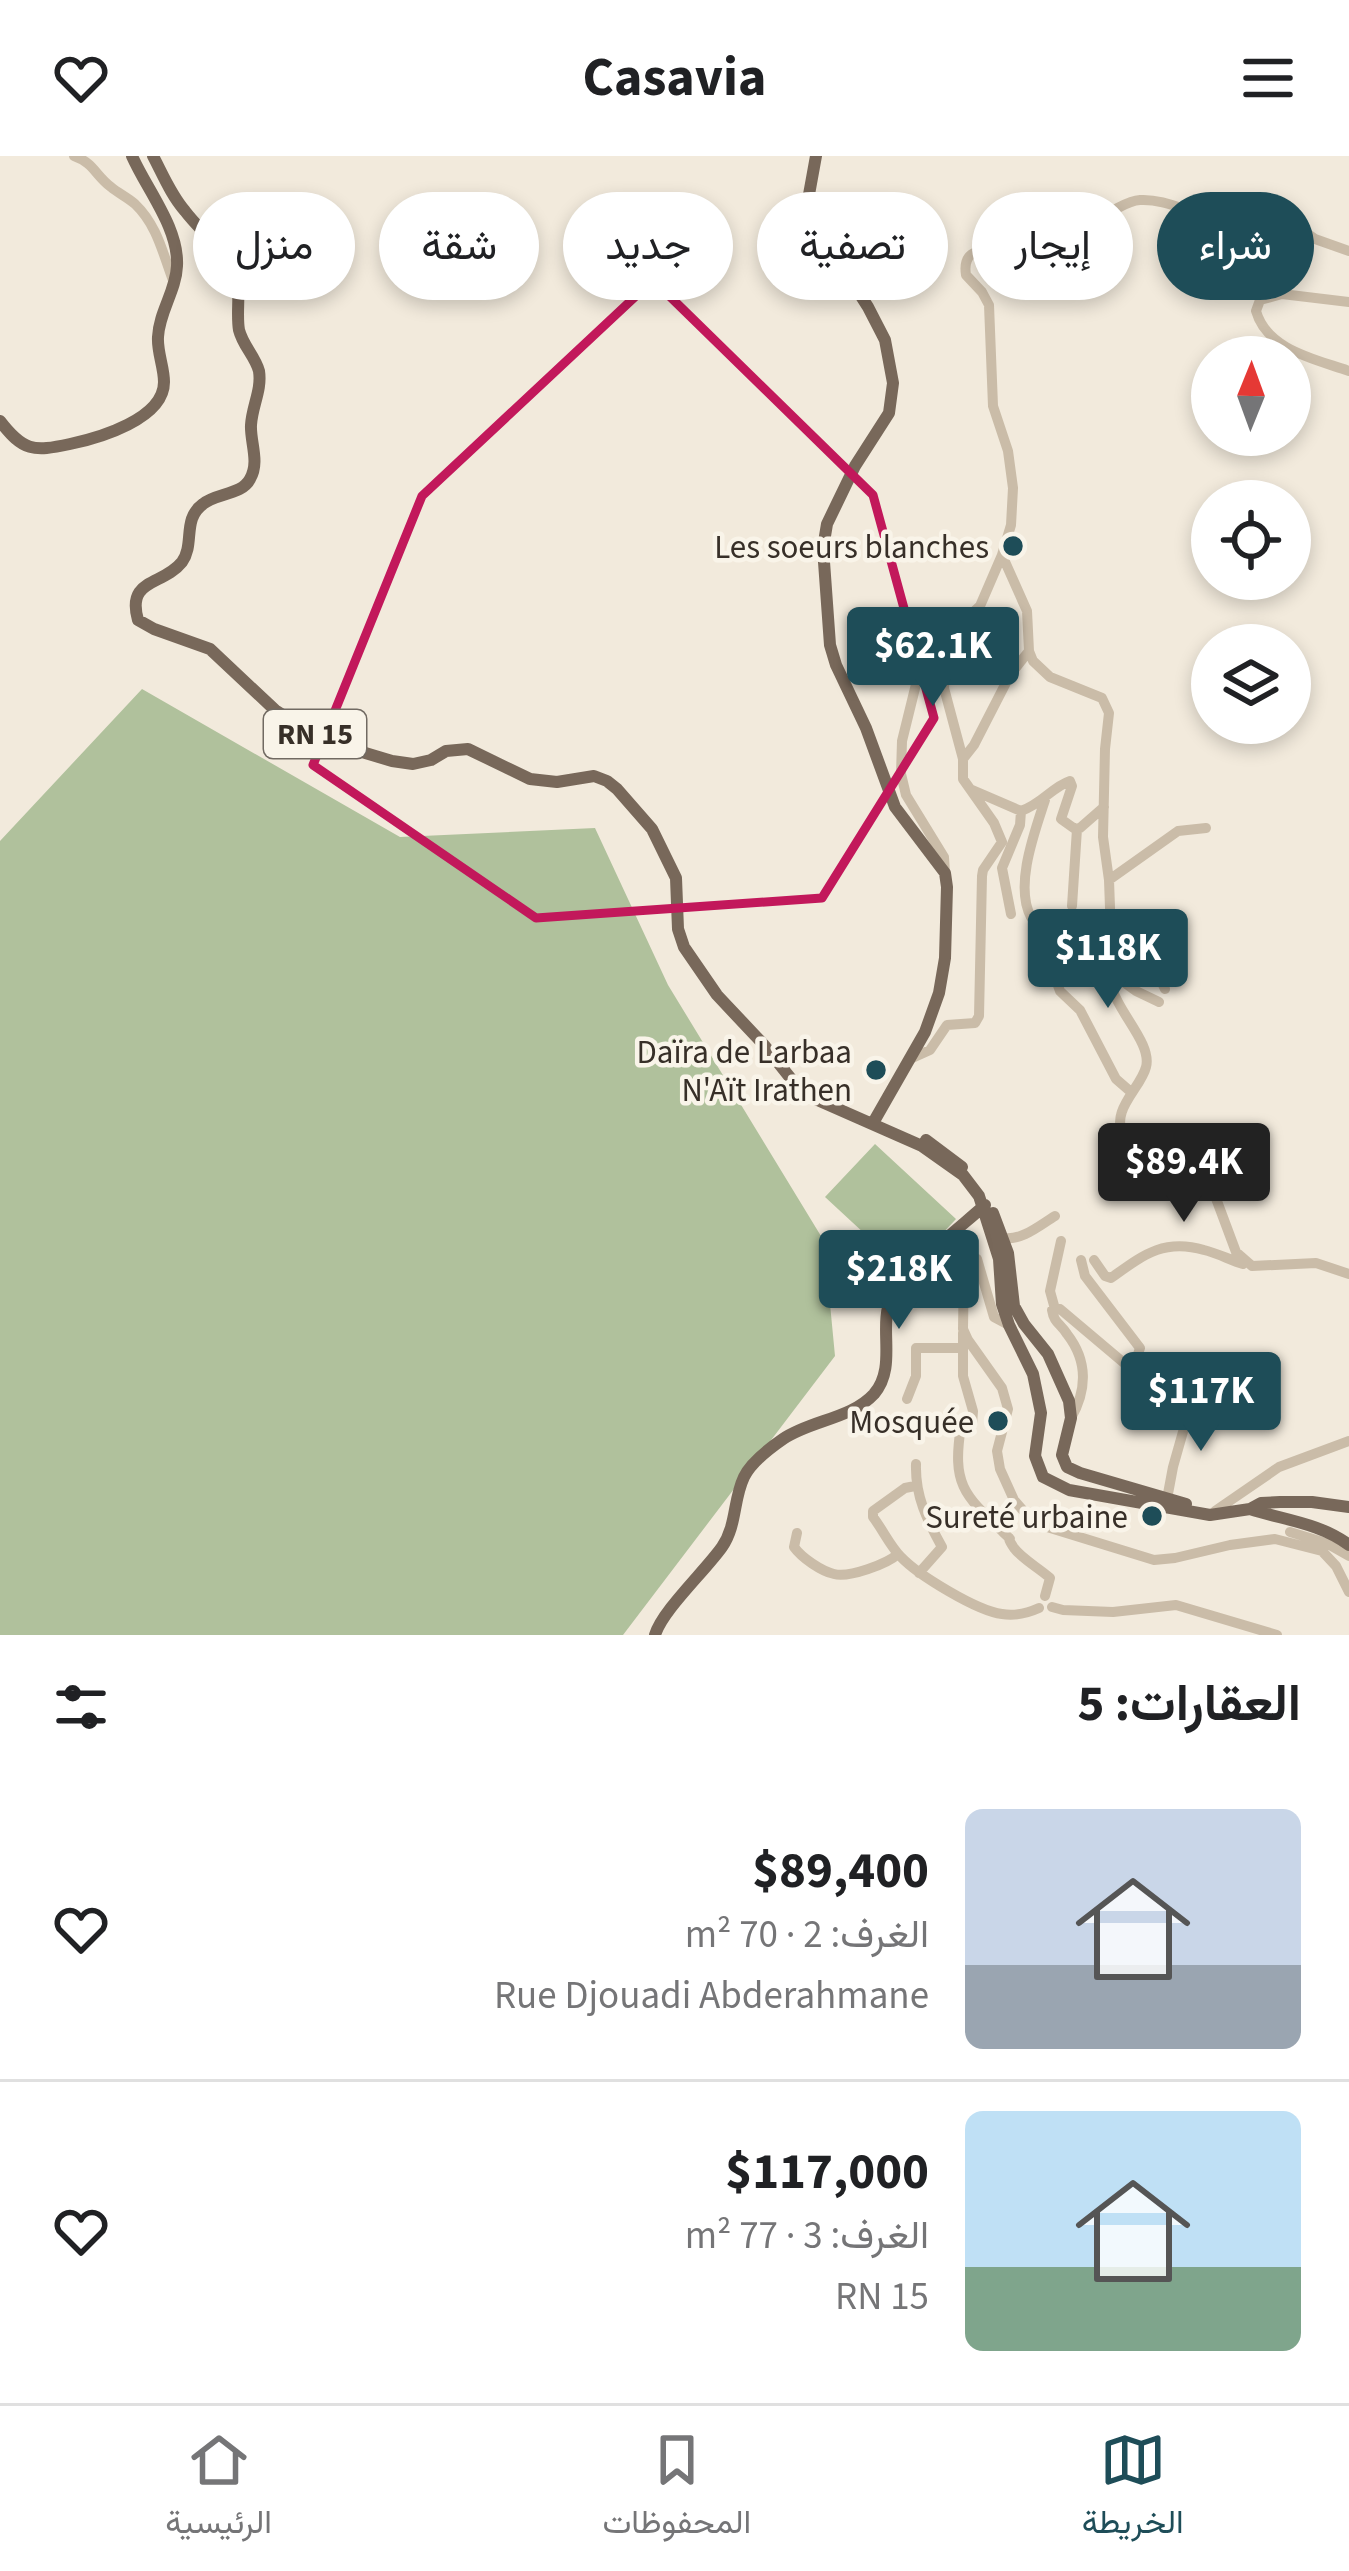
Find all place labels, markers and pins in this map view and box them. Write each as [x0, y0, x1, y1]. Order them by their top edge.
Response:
place label: Les soeurs blanches [714, 524, 989, 571]
marker: Les soeurs blanches [1000, 533, 1026, 559]
pin: $62.1K [835, 607, 1031, 709]
pin: $118K [1024, 909, 1192, 1011]
place label: Daïra de Larbaa N'Aït Irathen [637, 1029, 852, 1114]
marker: Daïra de Larbaa N'Aït Irathen [863, 1057, 889, 1083]
pin: $89.4K [1086, 1123, 1282, 1225]
pin: $218K [815, 1230, 983, 1332]
pin: $117K [1117, 1352, 1285, 1454]
place label: Mosquée [849, 1399, 974, 1446]
marker: Mosquée [985, 1408, 1011, 1434]
place label: Sureté urbaine [925, 1494, 1128, 1541]
marker: Sureté urbaine [1139, 1503, 1165, 1529]

